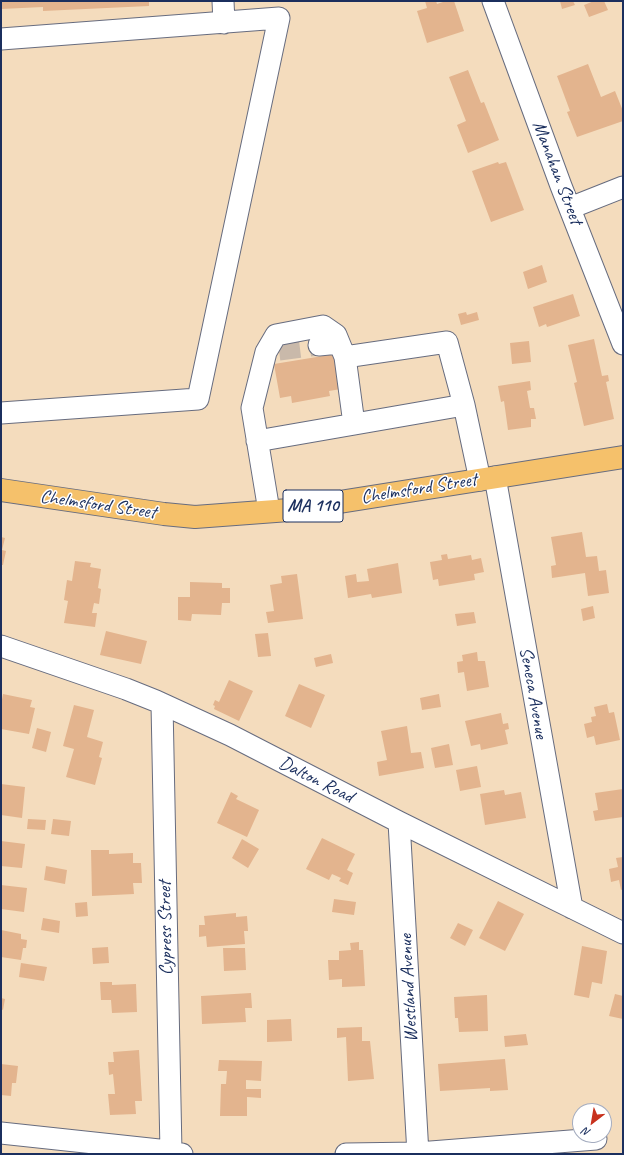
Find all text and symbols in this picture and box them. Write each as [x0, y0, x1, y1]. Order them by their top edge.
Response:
street label: Manahan Street [527, 118, 587, 228]
street label: Chelmsford Street [360, 469, 478, 509]
street label: Chelmsford Street [39, 486, 157, 524]
road number: MA 110 [283, 490, 343, 522]
street label: Seneca Avenue [514, 645, 552, 741]
street label: Dalton Road [275, 752, 357, 808]
street label: Cypress Street [154, 881, 178, 975]
street label: Westland Avenue [395, 934, 423, 1042]
north arrow [572, 1103, 612, 1143]
text: N [580, 1125, 593, 1140]

